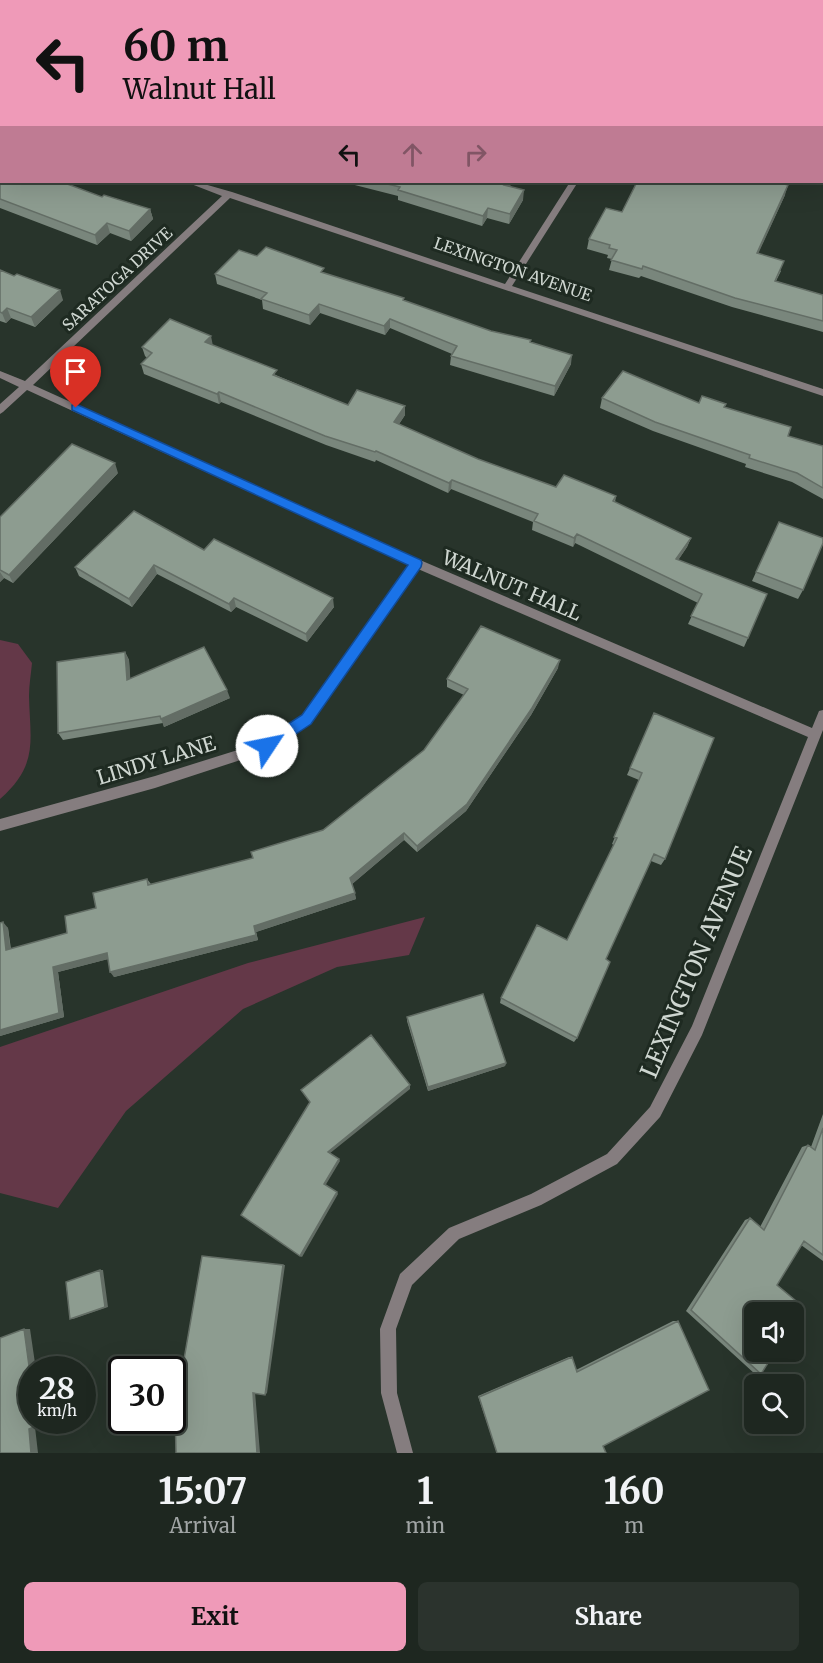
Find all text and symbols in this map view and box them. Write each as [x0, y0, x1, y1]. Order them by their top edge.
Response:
text: 60 m [123, 20, 229, 72]
icon: left [24, 24, 102, 102]
text: Walnut Hall [123, 72, 276, 106]
icon: left [333, 138, 366, 171]
icon: ahead [396, 138, 429, 171]
icon: right [459, 138, 492, 171]
street label: SARATOGA DRIVE [58, 222, 177, 335]
street label: LEXINGTON AVENUE [431, 233, 595, 306]
pin [50, 346, 101, 408]
icon: arrive [59, 355, 92, 388]
street label: WALNUT HALL [438, 544, 586, 626]
position arrow [235, 714, 299, 778]
street label: LINDY LANE [94, 730, 219, 790]
street label: LEXINGTON AVENUE [633, 841, 759, 1083]
map controls [744, 1302, 804, 1434]
button: sound [744, 1302, 804, 1362]
speed limit sign: 30 [108, 1356, 186, 1434]
text: 28 [39, 1369, 75, 1407]
button: search [744, 1374, 804, 1434]
text: km/h [37, 1401, 77, 1420]
text: 15:07 [158, 1469, 247, 1514]
text: 1 [417, 1469, 434, 1514]
text: 160 [603, 1469, 665, 1514]
text: Arrival [169, 1513, 236, 1538]
text: min [406, 1513, 445, 1538]
text: m [624, 1513, 644, 1538]
button: Exit [24, 1582, 406, 1651]
button: Share [418, 1582, 799, 1651]

